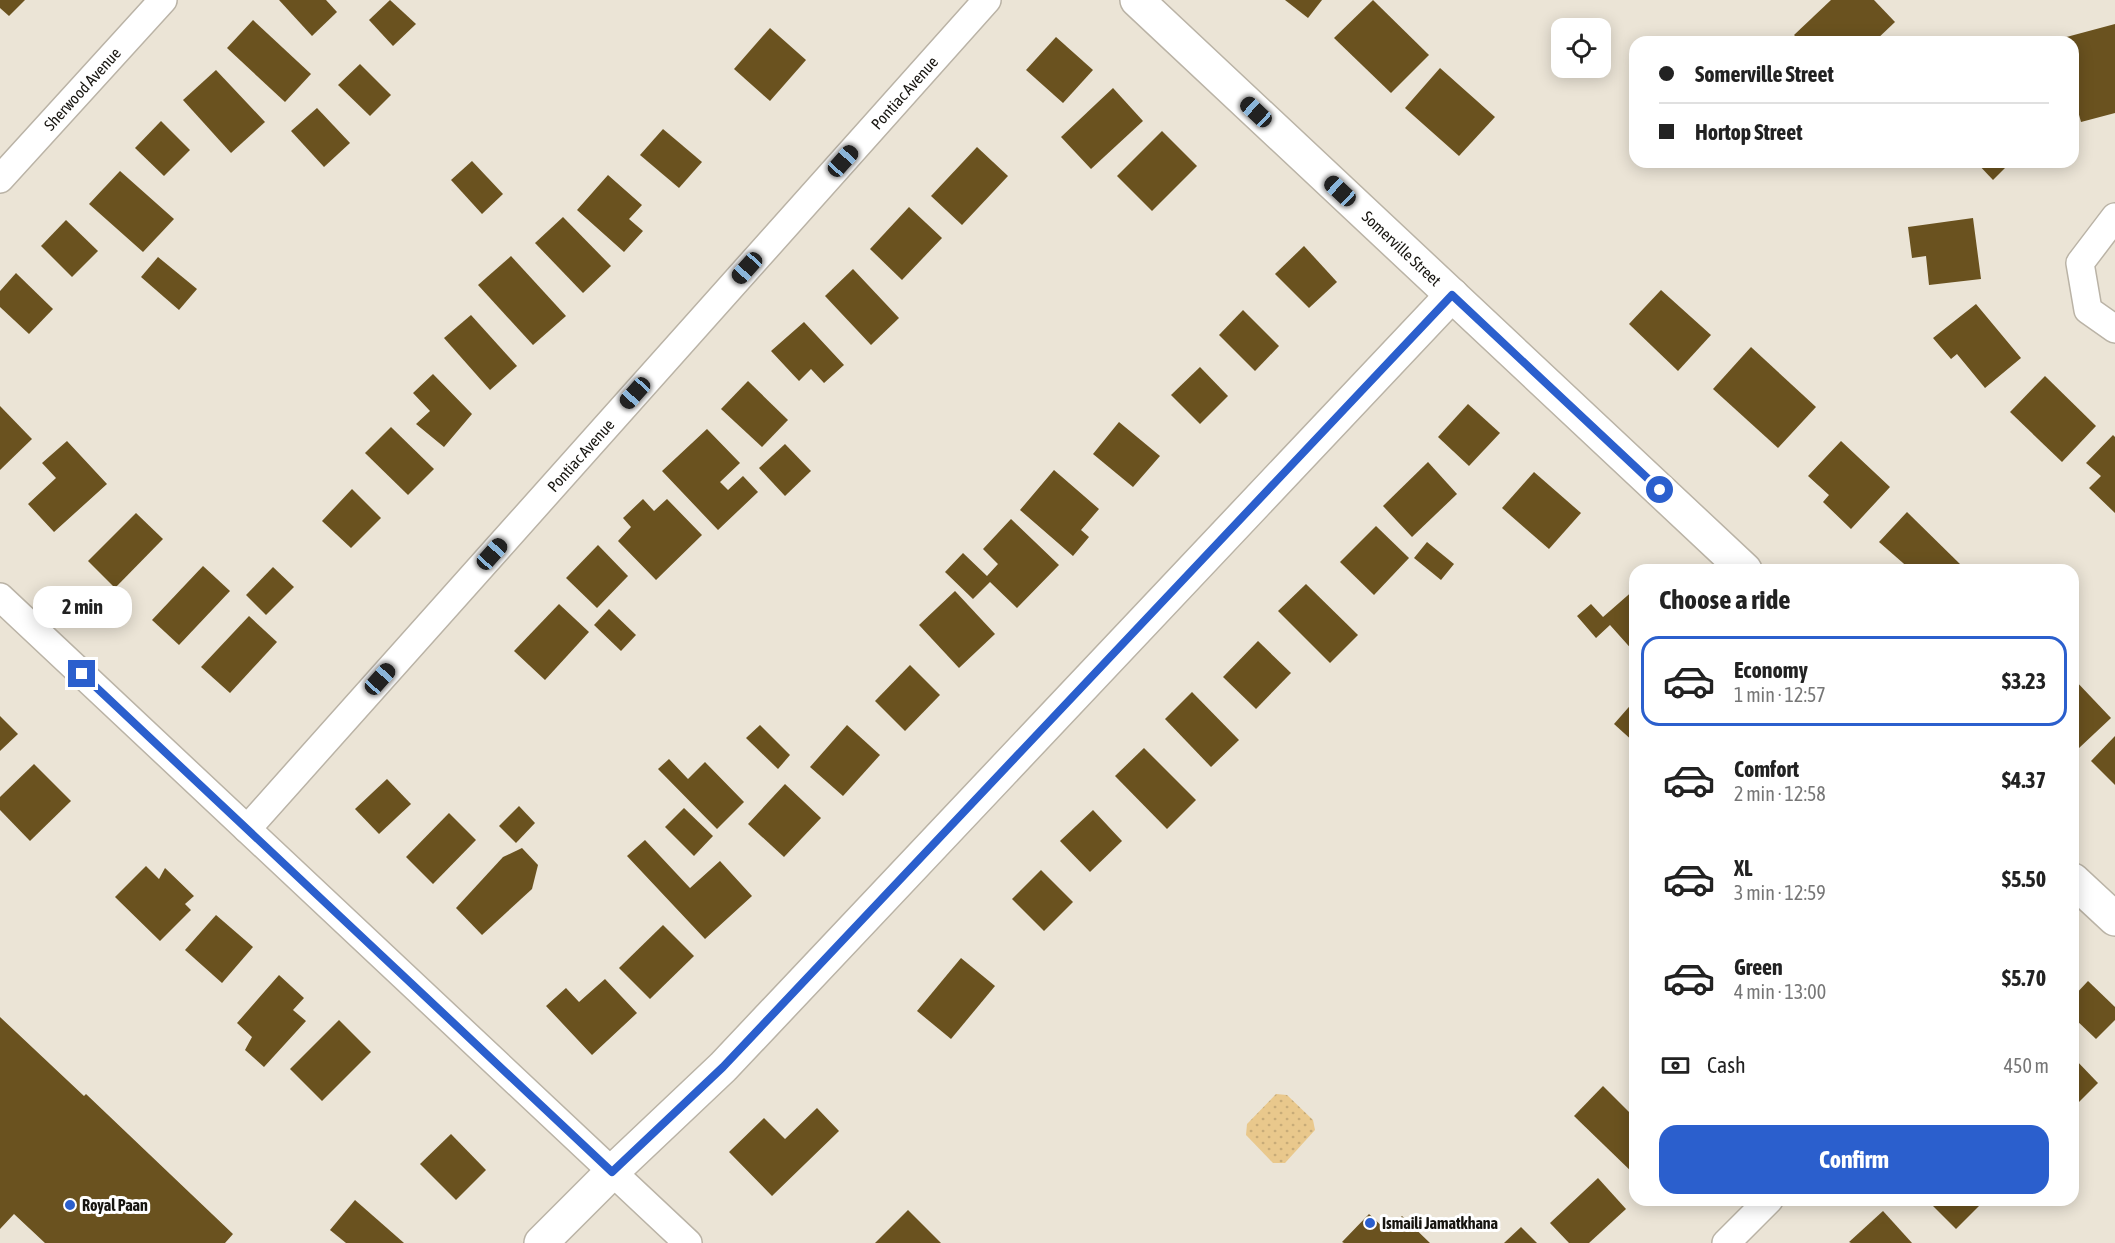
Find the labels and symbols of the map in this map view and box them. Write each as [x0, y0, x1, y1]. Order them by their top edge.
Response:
street label: Sherwood Avenue [40, 44, 124, 134]
street label: Pontiac Avenue [867, 53, 941, 133]
car [1237, 93, 1275, 131]
car [824, 142, 862, 180]
car [1321, 172, 1359, 210]
street label: Somerville Street [1359, 207, 1445, 290]
car [728, 249, 766, 287]
car [616, 374, 654, 412]
street label: Pontiac Avenue [544, 415, 618, 495]
route start [1646, 476, 1673, 503]
car [473, 535, 511, 573]
callout: 2 min [32, 587, 132, 629]
route end [68, 660, 95, 687]
car [361, 660, 399, 698]
place label: Royal Paan [82, 1196, 148, 1214]
marker: Royal Paan [63, 1198, 77, 1212]
place label: Ismaili Jamatkhana [1382, 1214, 1498, 1232]
marker: Ismaili Jamatkhana [1363, 1216, 1377, 1230]

